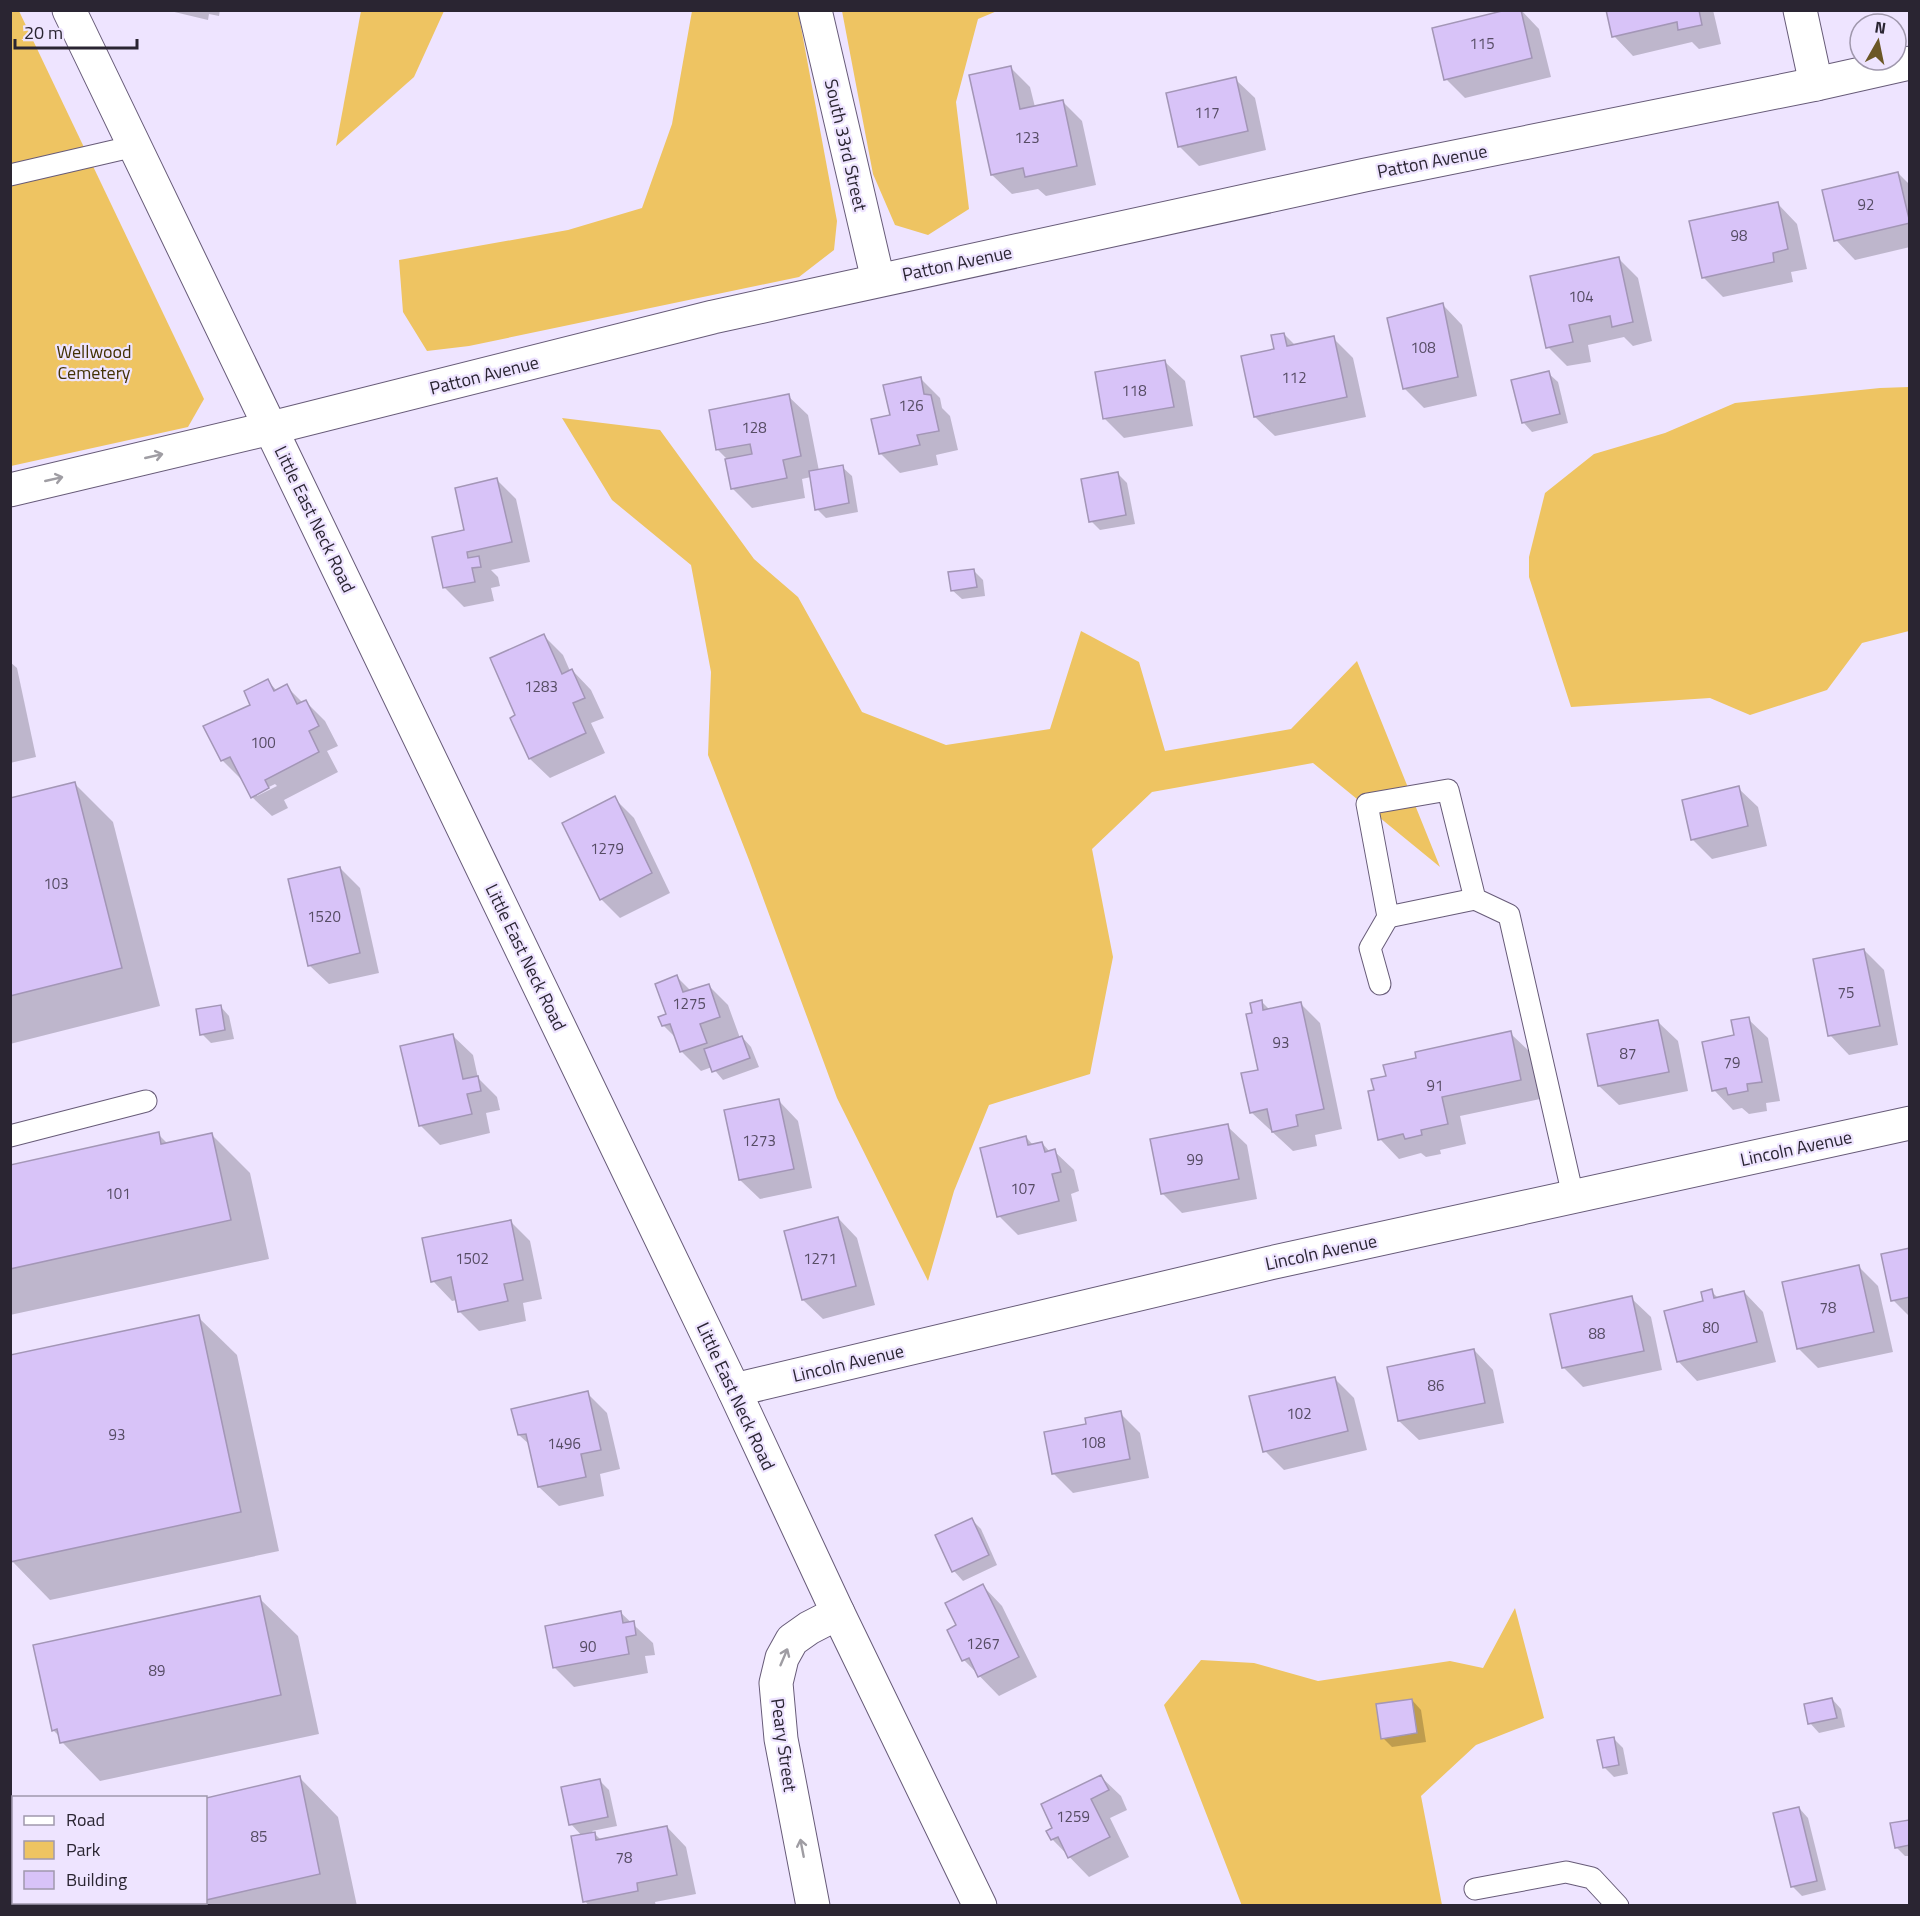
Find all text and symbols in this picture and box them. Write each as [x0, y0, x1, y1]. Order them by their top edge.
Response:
scale bar [15, 12, 136, 50]
north arrow [1848, 12, 1908, 72]
text: N [1873, 14, 1888, 40]
text: 20 m [24, 19, 63, 46]
house number: 115 [1469, 32, 1495, 55]
street label: South 33rd Street [818, 76, 874, 214]
house number: 117 [1194, 101, 1220, 124]
house number: 123 [1014, 126, 1040, 149]
street label: Patton Avenue [1375, 137, 1489, 185]
house number: 92 [1858, 193, 1874, 216]
house number: 98 [1731, 224, 1747, 247]
street label: Patton Avenue [900, 238, 1014, 288]
house number: 104 [1568, 285, 1594, 308]
house number: 108 [1410, 336, 1436, 359]
park label: Wellwood Cemetery [56, 338, 132, 386]
street label: Patton Avenue [427, 348, 541, 402]
house number: 112 [1281, 366, 1307, 389]
house number: 118 [1121, 379, 1147, 402]
house number: 126 [898, 394, 924, 417]
house number: 128 [741, 416, 767, 439]
street label: Little East Neck Road [268, 441, 362, 597]
one-way arrow [144, 449, 163, 461]
one-way arrow [44, 473, 63, 485]
house number: 1283 [524, 675, 558, 698]
house number: 100 [250, 731, 276, 754]
house number: 1279 [590, 837, 624, 860]
house number: 103 [43, 872, 69, 895]
street label: Little East Neck Road [479, 879, 573, 1035]
house number: 1520 [307, 905, 341, 928]
house number: 75 [1838, 981, 1854, 1004]
house number: 1275 [672, 992, 706, 1015]
house number: 93 [1273, 1031, 1289, 1054]
house number: 87 [1620, 1042, 1636, 1065]
house number: 79 [1724, 1051, 1740, 1074]
house number: 91 [1427, 1074, 1443, 1097]
street label: Lincoln Avenue [1738, 1123, 1854, 1173]
house number: 1273 [742, 1129, 776, 1152]
house number: 99 [1187, 1148, 1203, 1171]
house number: 107 [1010, 1177, 1036, 1200]
house number: 101 [105, 1182, 131, 1205]
street label: Lincoln Avenue [1263, 1227, 1379, 1277]
house number: 1502 [455, 1247, 489, 1270]
house number: 1271 [803, 1247, 837, 1270]
house number: 78 [1820, 1296, 1836, 1319]
house number: 80 [1703, 1316, 1719, 1339]
street label: Little East Neck Road [690, 1318, 782, 1474]
house number: 88 [1589, 1322, 1605, 1345]
street label: Lincoln Avenue [790, 1337, 906, 1389]
house number: 86 [1428, 1374, 1444, 1397]
house number: 102 [1286, 1402, 1312, 1425]
house number: 93 [109, 1423, 125, 1446]
house number: 108 [1080, 1431, 1106, 1454]
house number: 1496 [547, 1432, 581, 1455]
house number: 1267 [966, 1632, 1000, 1655]
house number: 90 [580, 1635, 596, 1658]
one-way arrow [779, 1648, 790, 1666]
house number: 89 [149, 1659, 165, 1682]
street label: Peary Street [764, 1697, 804, 1794]
legend [12, 1796, 207, 1904]
house number: 1259 [1056, 1805, 1090, 1828]
text: Road [66, 1806, 105, 1833]
house number: 85 [251, 1825, 267, 1848]
text: Park [66, 1836, 101, 1863]
one-way arrow [796, 1839, 807, 1858]
house number: 78 [616, 1846, 632, 1869]
text: Building [66, 1866, 127, 1893]

